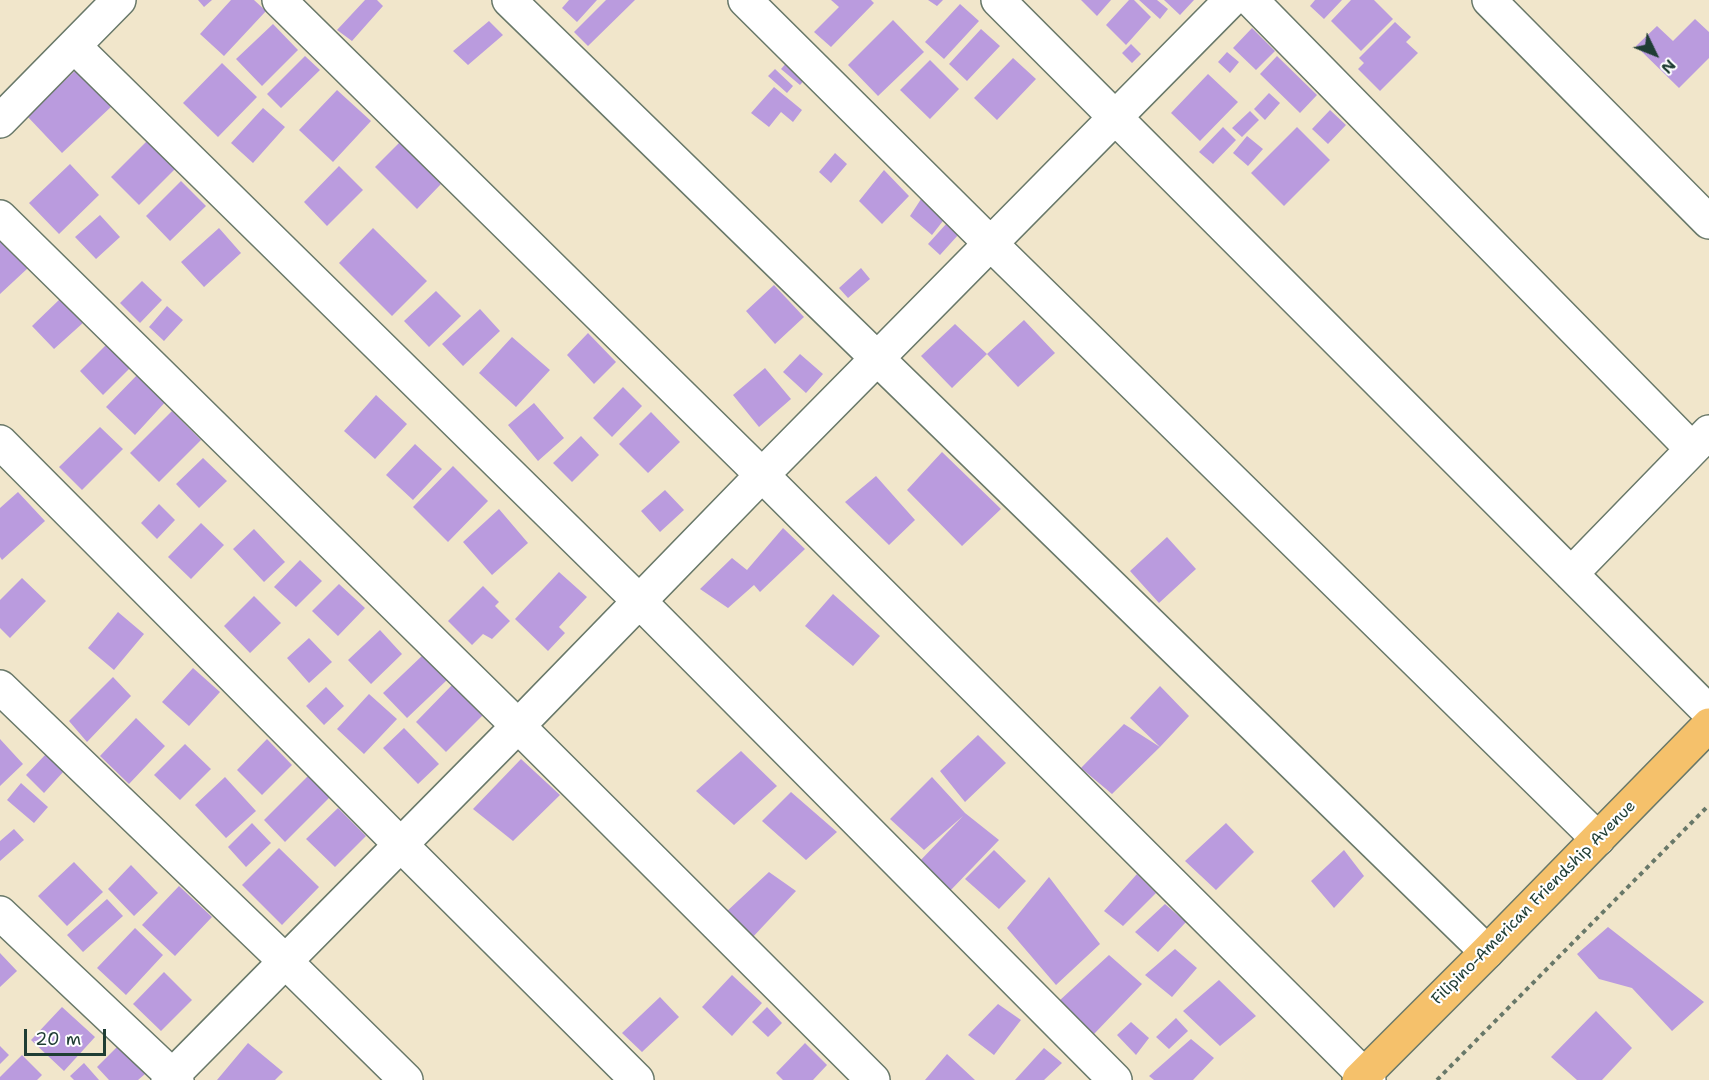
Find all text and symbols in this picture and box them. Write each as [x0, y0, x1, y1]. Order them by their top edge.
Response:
north arrow [1625, 24, 1685, 84]
text: N [1657, 55, 1681, 78]
street label: Filipino-American Friendship Avenue [1428, 797, 1640, 1009]
scale bar [27, 1017, 110, 1055]
text: 20 m [35, 1027, 81, 1051]

